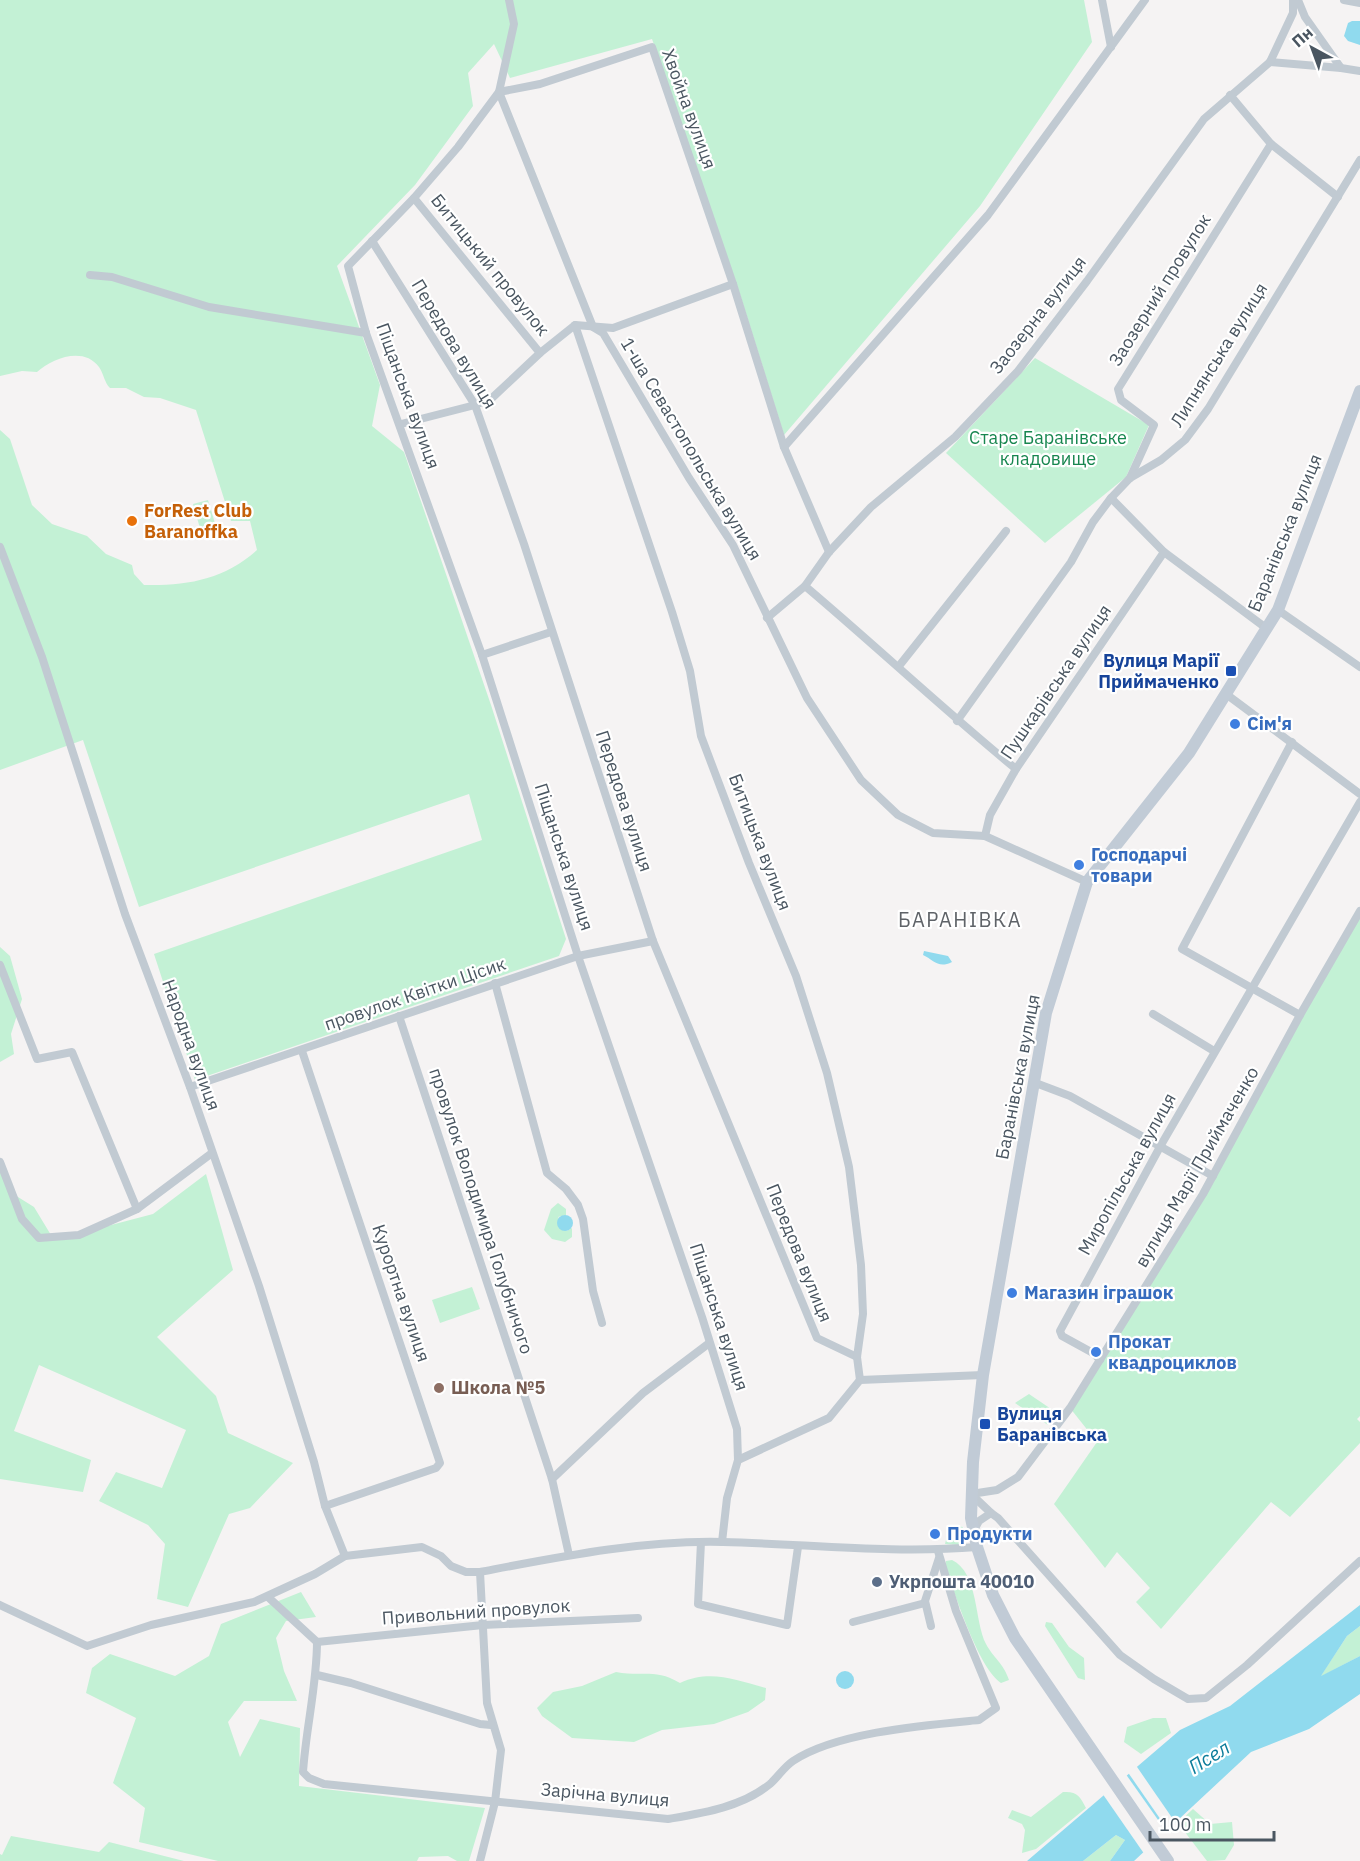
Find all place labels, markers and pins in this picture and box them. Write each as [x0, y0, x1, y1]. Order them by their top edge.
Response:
place label: ForRest Club Baranoffka [144, 499, 252, 543]
marker: ForRest Club Baranoffka [125, 514, 139, 528]
place label: Вулиця Марії Приймаченко [1098, 649, 1220, 693]
marker: Вулиця Марії Приймаченко [1224, 664, 1238, 678]
place label: Сім'я [1247, 712, 1292, 735]
marker: Сім'я [1228, 717, 1242, 731]
place label: Господарчі товари [1091, 843, 1187, 887]
marker: Господарчі товари [1072, 858, 1086, 872]
place label: Магазин іграшок [1024, 1281, 1173, 1304]
marker: Магазин іграшок [1005, 1286, 1019, 1300]
place label: Прокат квадроциклов [1108, 1330, 1237, 1374]
marker: Прокат квадроциклов [1089, 1345, 1103, 1359]
place label: Школа №5 [451, 1376, 546, 1399]
marker: Школа №5 [432, 1381, 446, 1395]
place label: Вулиця Баранівська [997, 1402, 1107, 1446]
marker: Вулиця Баранівська [978, 1417, 992, 1431]
place label: Продукти [947, 1522, 1033, 1545]
marker: Продукти [928, 1527, 942, 1541]
place label: Укрпошта 40010 [889, 1570, 1034, 1593]
marker: Укрпошта 40010 [870, 1575, 884, 1589]

